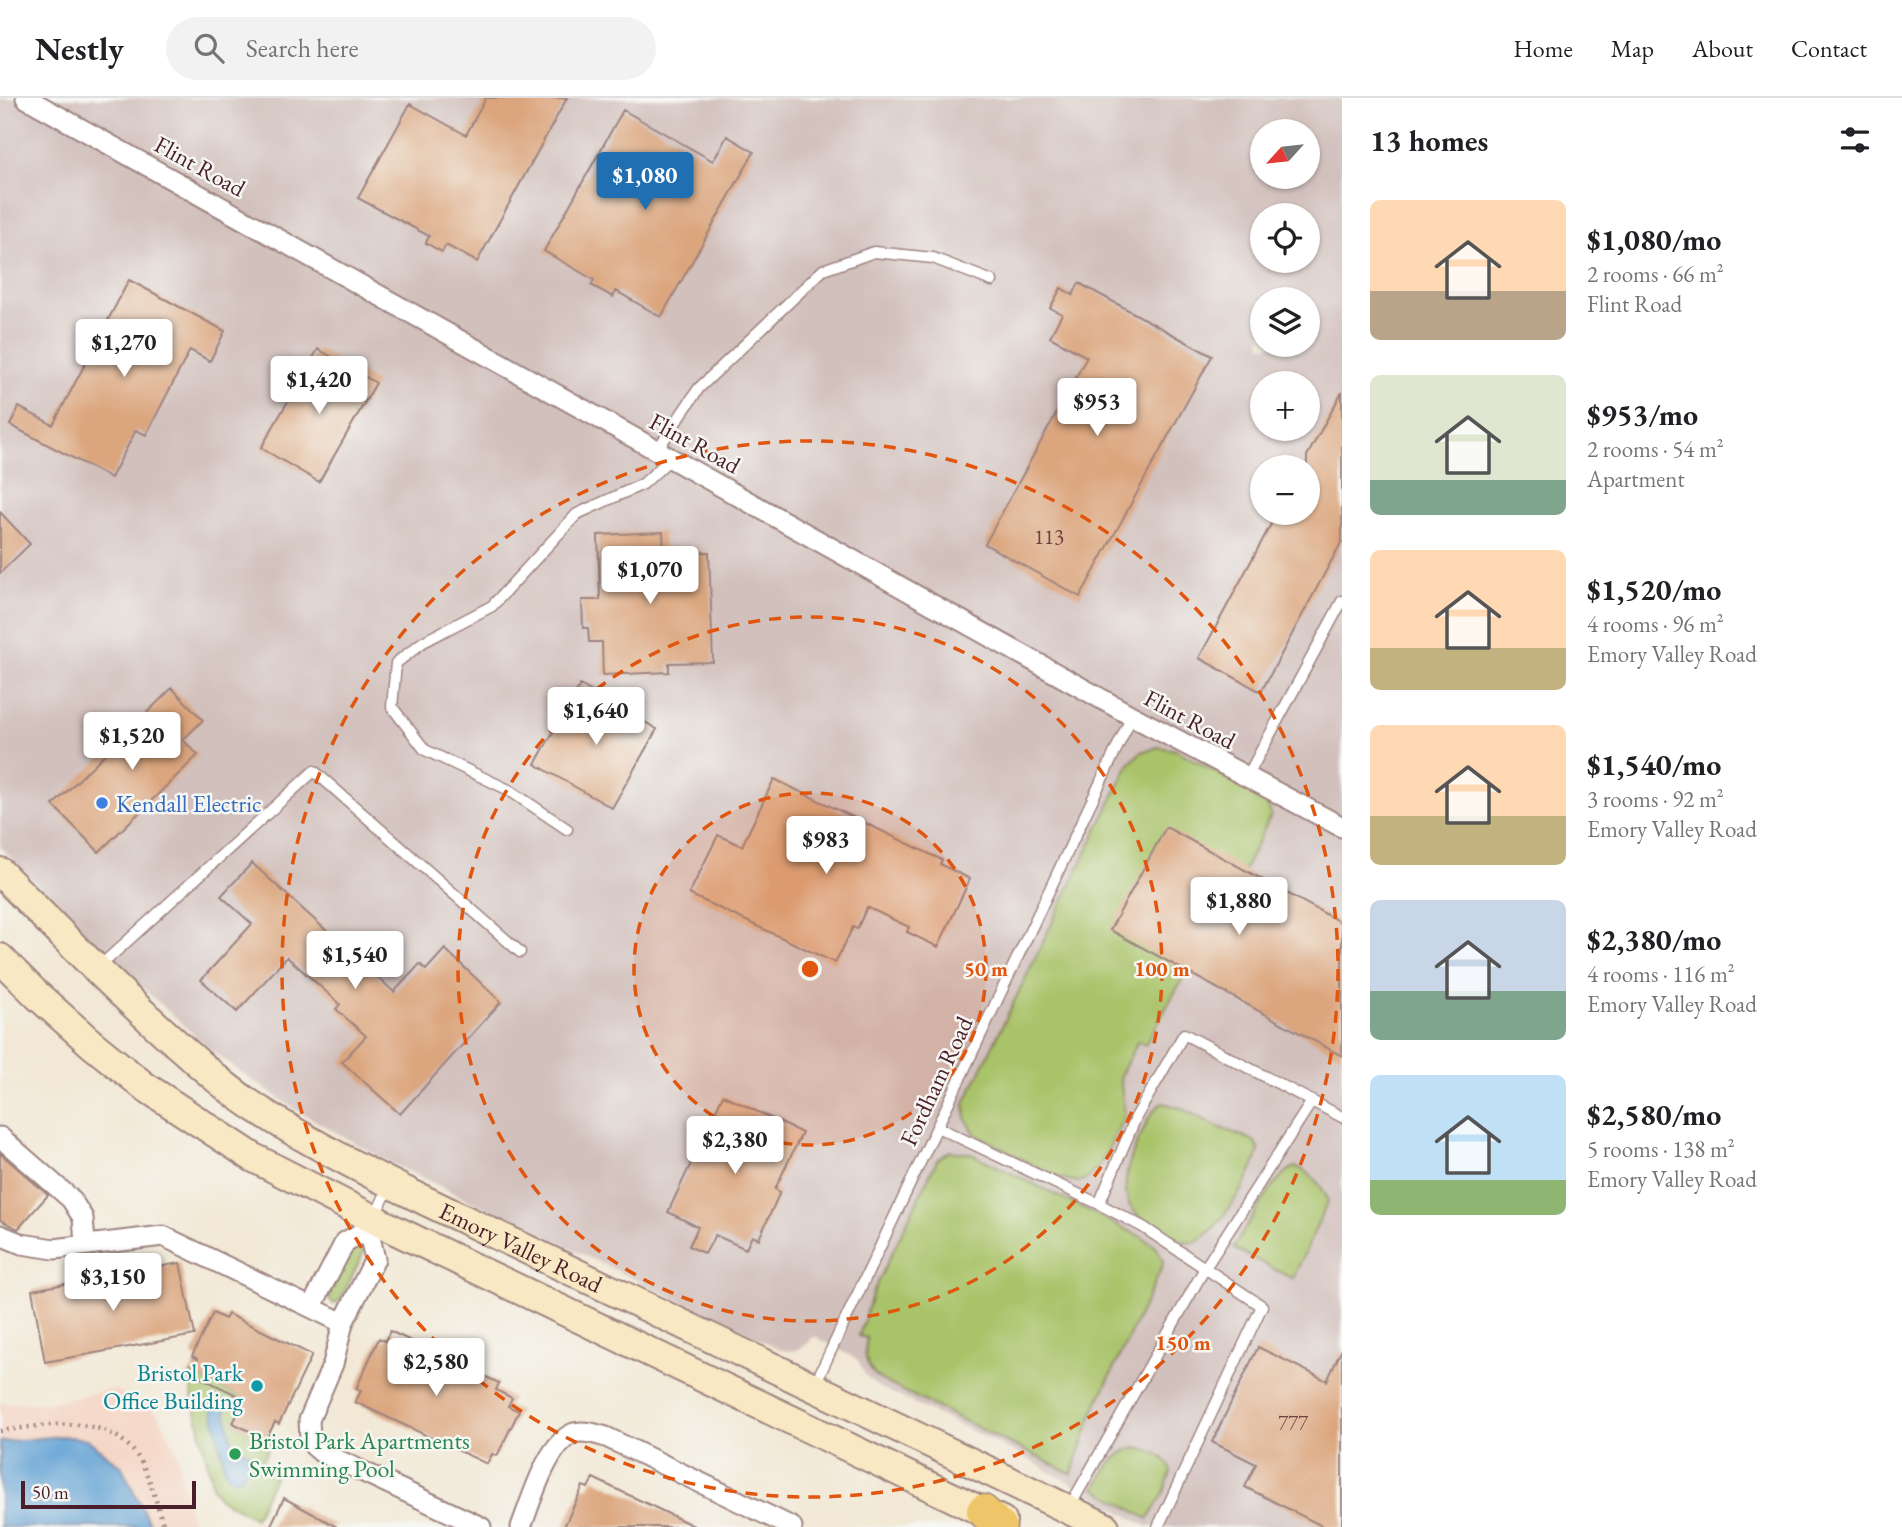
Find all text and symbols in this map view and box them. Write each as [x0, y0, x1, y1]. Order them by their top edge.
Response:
search box [166, 17, 656, 80]
text: Nestly [35, 27, 124, 70]
icon: search [190, 29, 228, 67]
text: Search here [246, 31, 359, 65]
text: Home [1513, 33, 1573, 64]
text: Map [1611, 33, 1654, 64]
text: About [1692, 33, 1753, 64]
text: Contact [1791, 33, 1867, 64]
north arrow [1250, 119, 1320, 189]
map controls [1250, 119, 1320, 525]
text: 13 homes [1370, 121, 1488, 160]
icon: filters [1836, 121, 1874, 159]
street label: Flint Road [149, 128, 252, 204]
pin: $1,080 [588, 152, 702, 212]
text: $1,080 [613, 160, 677, 190]
button: locate [1250, 203, 1320, 273]
text: $1,080/mo [1587, 220, 1721, 259]
icon: home [1426, 228, 1510, 312]
text: 2 rooms · 66 m² [1587, 259, 1724, 289]
button: layers [1250, 287, 1320, 357]
text: Flint Road [1587, 289, 1682, 319]
pin: $1,270 [67, 320, 181, 379]
text: $1,270 [92, 327, 156, 357]
pin: $1,420 [262, 356, 376, 416]
text: $1,420 [287, 364, 351, 394]
button: + [1250, 371, 1320, 441]
pin: $953 [1056, 378, 1138, 438]
text: $953 [1073, 386, 1121, 416]
text: $953/mo [1587, 395, 1698, 434]
icon: home [1426, 403, 1510, 487]
street label: Flint Road [644, 405, 747, 481]
text: 2 rooms · 54 m² [1587, 434, 1724, 464]
button: − [1250, 455, 1320, 525]
text: Apartment [1587, 464, 1685, 494]
house number: 113 [1034, 523, 1064, 550]
pin: $1,070 [593, 546, 707, 606]
text: $1,070 [618, 554, 682, 584]
text: $1,520/mo [1587, 570, 1721, 609]
icon: home [1426, 578, 1510, 662]
text: 4 rooms · 96 m² [1587, 609, 1724, 639]
text: Emory Valley Road [1587, 639, 1757, 669]
street label: Flint Road [1139, 682, 1242, 756]
pin: $1,640 [539, 688, 653, 747]
text: $1,640 [564, 695, 628, 725]
pin: $1,520 [75, 712, 189, 772]
text: $1,520 [100, 720, 164, 750]
text: $1,540/mo [1587, 745, 1721, 784]
icon: home [1426, 753, 1510, 837]
text: 3 rooms · 92 m² [1587, 784, 1724, 814]
place label: Kendall Electric [116, 788, 262, 819]
marker: Kendall Electric [94, 795, 110, 811]
text: Emory Valley Road [1587, 814, 1757, 844]
pin: $983 [785, 816, 867, 876]
text: $983 [802, 824, 850, 854]
pin: $1,880 [1182, 878, 1296, 937]
text: $1,880 [1207, 885, 1271, 915]
text: $2,380/mo [1587, 920, 1721, 959]
icon: home [1426, 928, 1510, 1012]
pin: $1,540 [298, 932, 412, 991]
text: $1,540 [323, 939, 387, 969]
text: 50 m [964, 955, 1008, 982]
text: 100 m [1134, 955, 1190, 982]
centre of rings [798, 957, 822, 981]
text: 4 rooms · 116 m² [1587, 959, 1735, 989]
text: Emory Valley Road [1587, 989, 1757, 1019]
street label: Fordham Road [893, 1011, 980, 1151]
text: $2,580/mo [1587, 1095, 1721, 1134]
icon: home [1426, 1103, 1510, 1187]
pin: $2,380 [678, 1116, 792, 1176]
text: $2,380 [703, 1124, 767, 1154]
text: 5 rooms · 138 m² [1587, 1134, 1735, 1164]
text: Emory Valley Road [1587, 1164, 1757, 1194]
street label: Emory Valley Road [434, 1194, 608, 1299]
pin: $3,150 [56, 1254, 170, 1313]
text: $3,150 [81, 1261, 145, 1291]
text: 150 m [1155, 1329, 1211, 1356]
pin: $2,580 [379, 1338, 493, 1398]
text: $2,580 [404, 1346, 468, 1376]
place label: Bristol Park Office Building [103, 1357, 244, 1416]
marker: Bristol Park Office Building [249, 1378, 265, 1394]
house number: 777 [1278, 1409, 1309, 1436]
place label: Bristol Park Apartments Swimming Pool [249, 1425, 470, 1484]
marker: Bristol Park Apartments Swimming Pool [227, 1446, 243, 1462]
scale bar [21, 1478, 196, 1510]
text: 50 m [32, 1480, 69, 1505]

